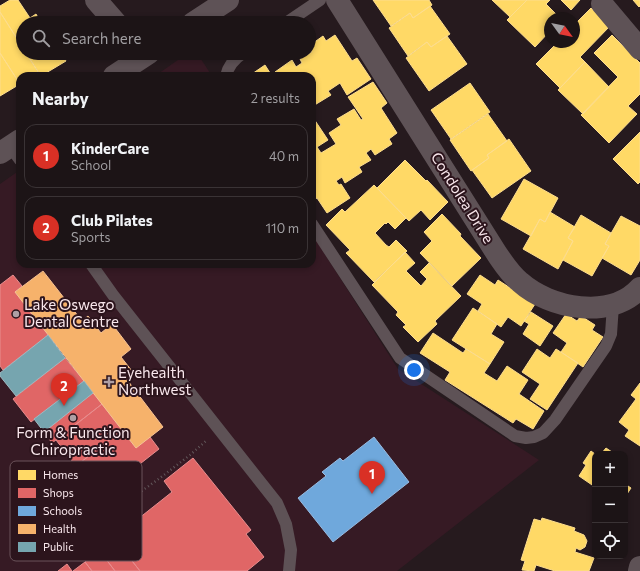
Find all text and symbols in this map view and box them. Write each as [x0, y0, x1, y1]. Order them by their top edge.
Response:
north arrow [544, 12, 580, 48]
search box [16, 16, 316, 60]
icon: search [30, 27, 52, 49]
text: Search here [62, 29, 141, 47]
text: Nearby [32, 88, 89, 109]
text: 2 results [251, 90, 300, 106]
text: KinderCare [71, 139, 149, 157]
text: 1 [43, 148, 49, 164]
text: 40 m [269, 148, 299, 164]
street label: Condolea Drive [428, 149, 498, 246]
text: School [71, 157, 111, 173]
text: Club Pilates [71, 211, 153, 229]
text: 2 [42, 220, 50, 236]
text: 110 m [266, 220, 299, 236]
text: Sports [71, 229, 111, 245]
place label: Lake Oswego Dental Centre [24, 295, 119, 330]
marker: Lake Oswego Dental Centre [11, 309, 21, 319]
your location [404, 360, 424, 380]
place label: Eyehealth Northwest [118, 363, 191, 398]
pin: 2 [51, 373, 77, 406]
marker: Eyehealth Northwest [103, 376, 115, 388]
marker: Form & Function Chiropractic [68, 413, 78, 423]
place label: Form & Function Chiropractic [16, 423, 130, 458]
map controls [592, 451, 628, 559]
button: + [592, 451, 628, 487]
legend [10, 461, 142, 561]
pin: 1 [359, 461, 385, 494]
text: Homes [43, 468, 78, 481]
text: Shops [43, 486, 74, 499]
button: − [592, 487, 628, 523]
text: Schools [43, 504, 82, 517]
text: Health [43, 522, 76, 535]
button: locate [592, 523, 628, 559]
text: Public [43, 540, 74, 553]

